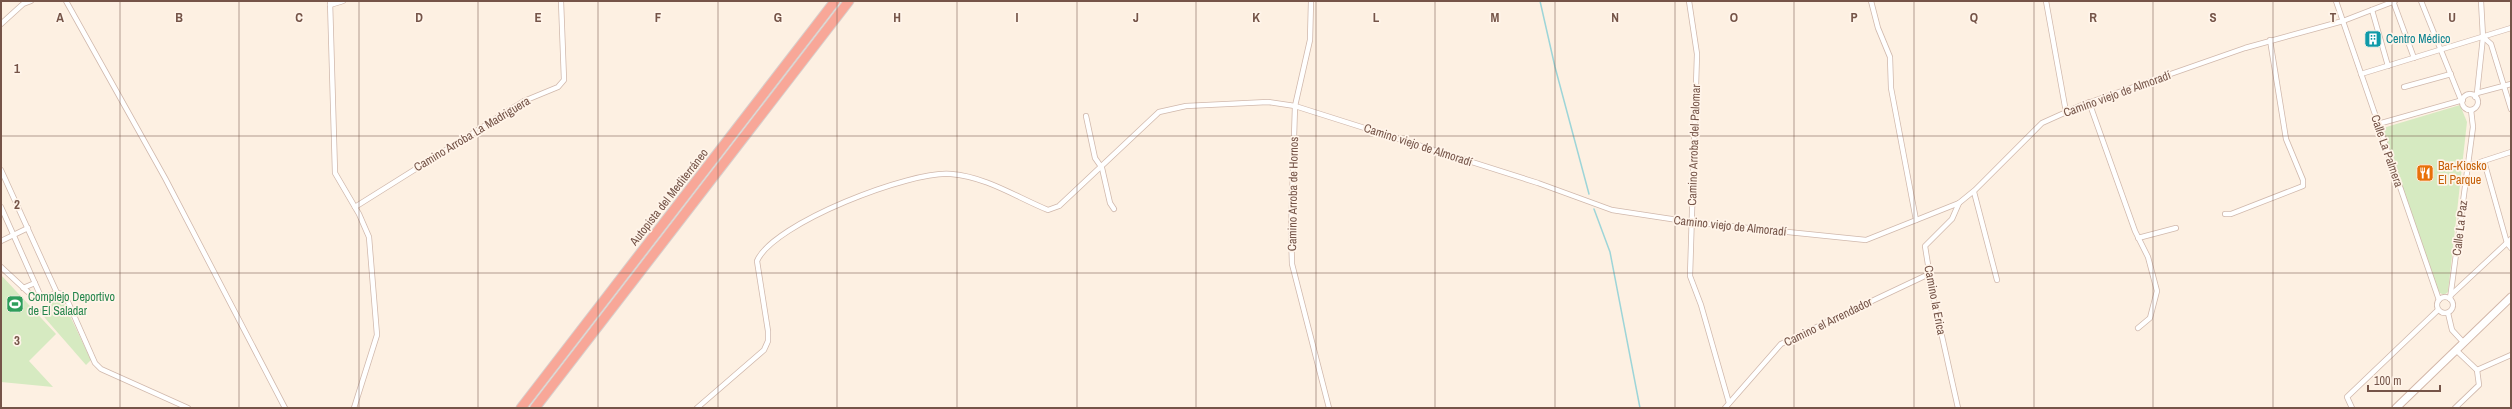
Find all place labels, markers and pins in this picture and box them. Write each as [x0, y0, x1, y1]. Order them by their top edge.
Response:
building icon: Centro Médico [2363, 29, 2383, 49]
place label: Centro Médico [2386, 31, 2451, 47]
place label: Bar-Kiosko El Parque [2438, 158, 2487, 188]
restaurant icon: Bar-Kiosko El Parque [2415, 163, 2435, 183]
place label: Complejo Deportivo de El Saladar [28, 289, 115, 319]
sports icon: Complejo Deportivo de El Saladar [5, 294, 25, 314]

